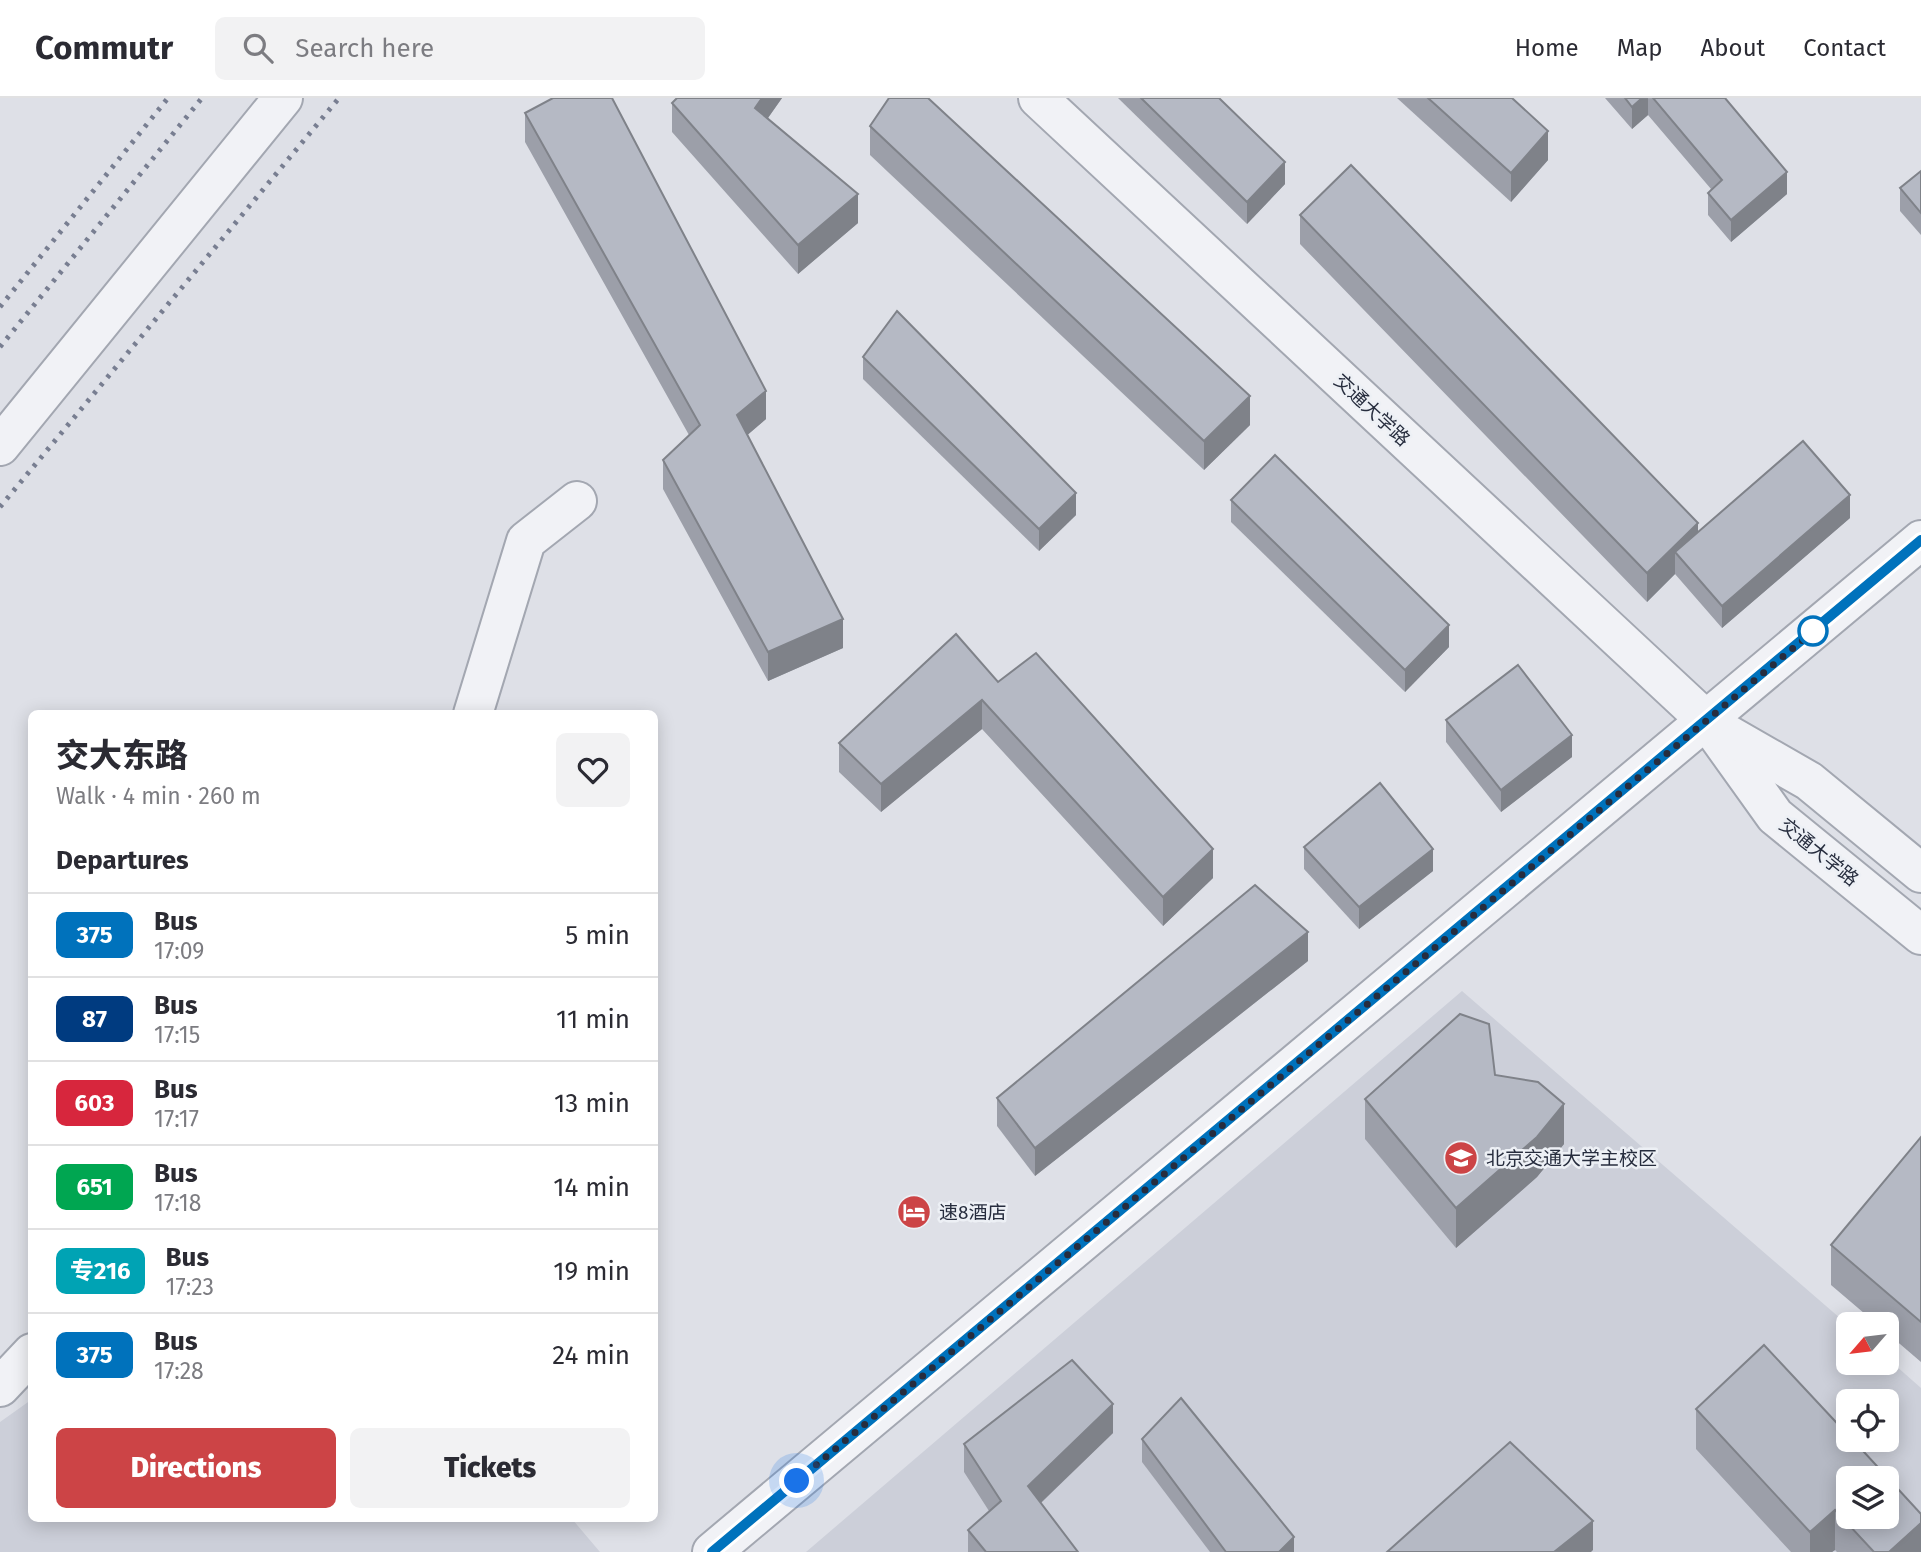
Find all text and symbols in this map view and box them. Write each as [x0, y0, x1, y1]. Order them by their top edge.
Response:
search box [215, 17, 705, 80]
text: Commutr [35, 28, 173, 68]
icon: search [239, 29, 277, 67]
text: Search here [295, 33, 434, 64]
text: Home [1515, 34, 1579, 62]
text: Map [1617, 34, 1663, 62]
text: About [1701, 34, 1765, 62]
text: Contact [1803, 34, 1886, 62]
street label: 交通大学路 [1329, 369, 1415, 451]
unlabelled marker [1798, 616, 1828, 646]
button: heart [556, 733, 630, 807]
text: 交大东路 [56, 736, 188, 776]
text: Walk · 4 min · 260 m [56, 782, 261, 810]
street label: 交通大学路 [1775, 813, 1863, 891]
text: Departures [56, 845, 189, 876]
text: Bus [154, 906, 197, 937]
text: 5 min [565, 920, 630, 951]
text: 375 [76, 921, 113, 949]
text: 17:09 [154, 937, 204, 965]
text: Bus [154, 990, 197, 1021]
text: 11 min [556, 1004, 630, 1035]
text: 87 [82, 1005, 107, 1033]
text: 17:15 [154, 1021, 200, 1049]
text: Bus [154, 1074, 197, 1105]
text: 13 min [554, 1088, 630, 1119]
text: 603 [75, 1089, 114, 1117]
text: 17:17 [154, 1105, 199, 1133]
school or university icon: 北京交通大学主校区 [1442, 1139, 1480, 1177]
place label: 北京交通大学主校区 [1486, 1147, 1657, 1170]
text: Bus [154, 1158, 197, 1189]
text: 14 min [553, 1172, 630, 1203]
text: 651 [76, 1173, 113, 1201]
text: 17:18 [154, 1189, 201, 1217]
hotel icon: 速8酒店 [895, 1193, 933, 1231]
place label: 速8酒店 [939, 1201, 1006, 1224]
text: Bus [166, 1242, 209, 1273]
text: 19 min [553, 1256, 630, 1287]
text: 专216 [70, 1257, 131, 1285]
text: 17:23 [166, 1273, 214, 1301]
north arrow [1836, 1312, 1899, 1376]
map controls [1836, 1312, 1899, 1529]
text: Bus [154, 1326, 197, 1357]
text: 24 min [552, 1340, 630, 1371]
text: 375 [76, 1341, 113, 1369]
text: 17:28 [154, 1357, 204, 1385]
button: locate [1836, 1389, 1899, 1452]
button: Directions [56, 1428, 336, 1508]
button: Tickets [350, 1428, 630, 1508]
your location [779, 1463, 814, 1498]
button: layers [1836, 1466, 1899, 1529]

